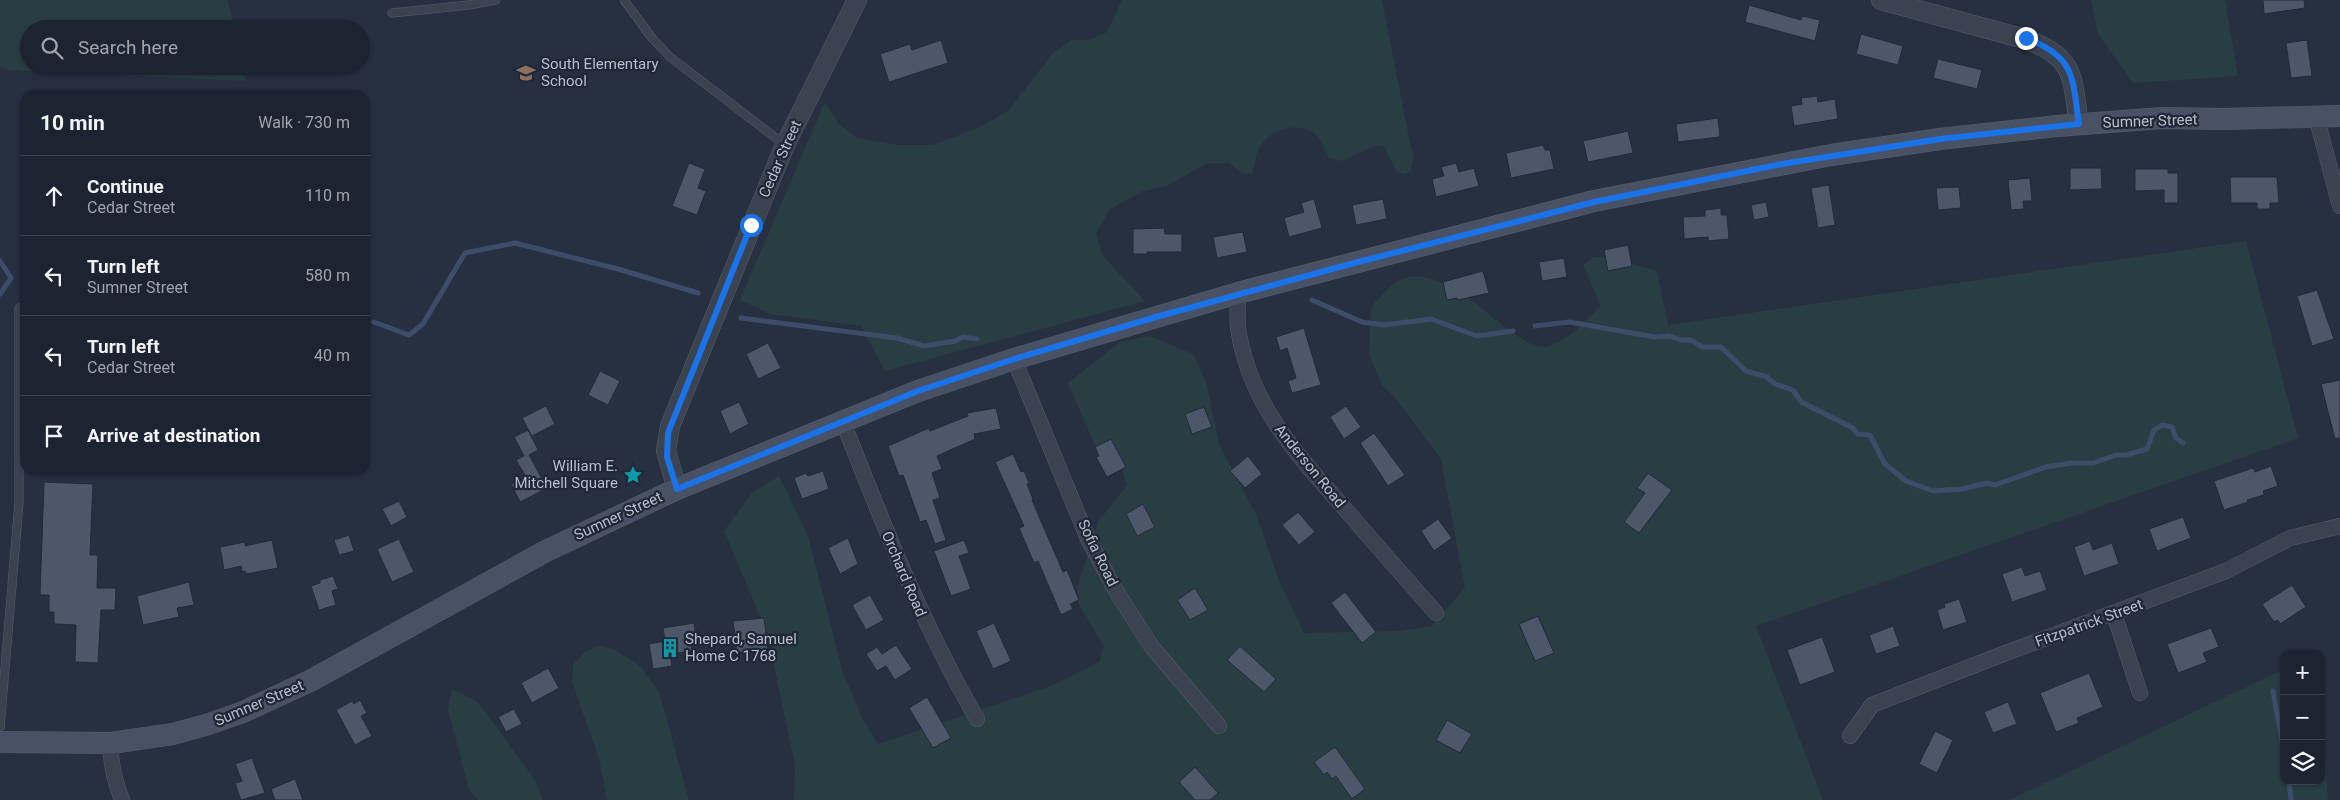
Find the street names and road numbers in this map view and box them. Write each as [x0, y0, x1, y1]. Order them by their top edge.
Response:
street label: Sumner Street [2102, 110, 2198, 132]
street label: Cedar Street [755, 117, 805, 200]
street label: Anderson Road [1271, 421, 1349, 511]
street label: Sumner Street [571, 488, 665, 544]
street label: Sofia Road [1074, 517, 1122, 589]
street label: Orchard Road [878, 529, 930, 619]
street label: Fitzpatrick Street [2033, 595, 2145, 651]
street label: Sumner Street [212, 676, 306, 730]

